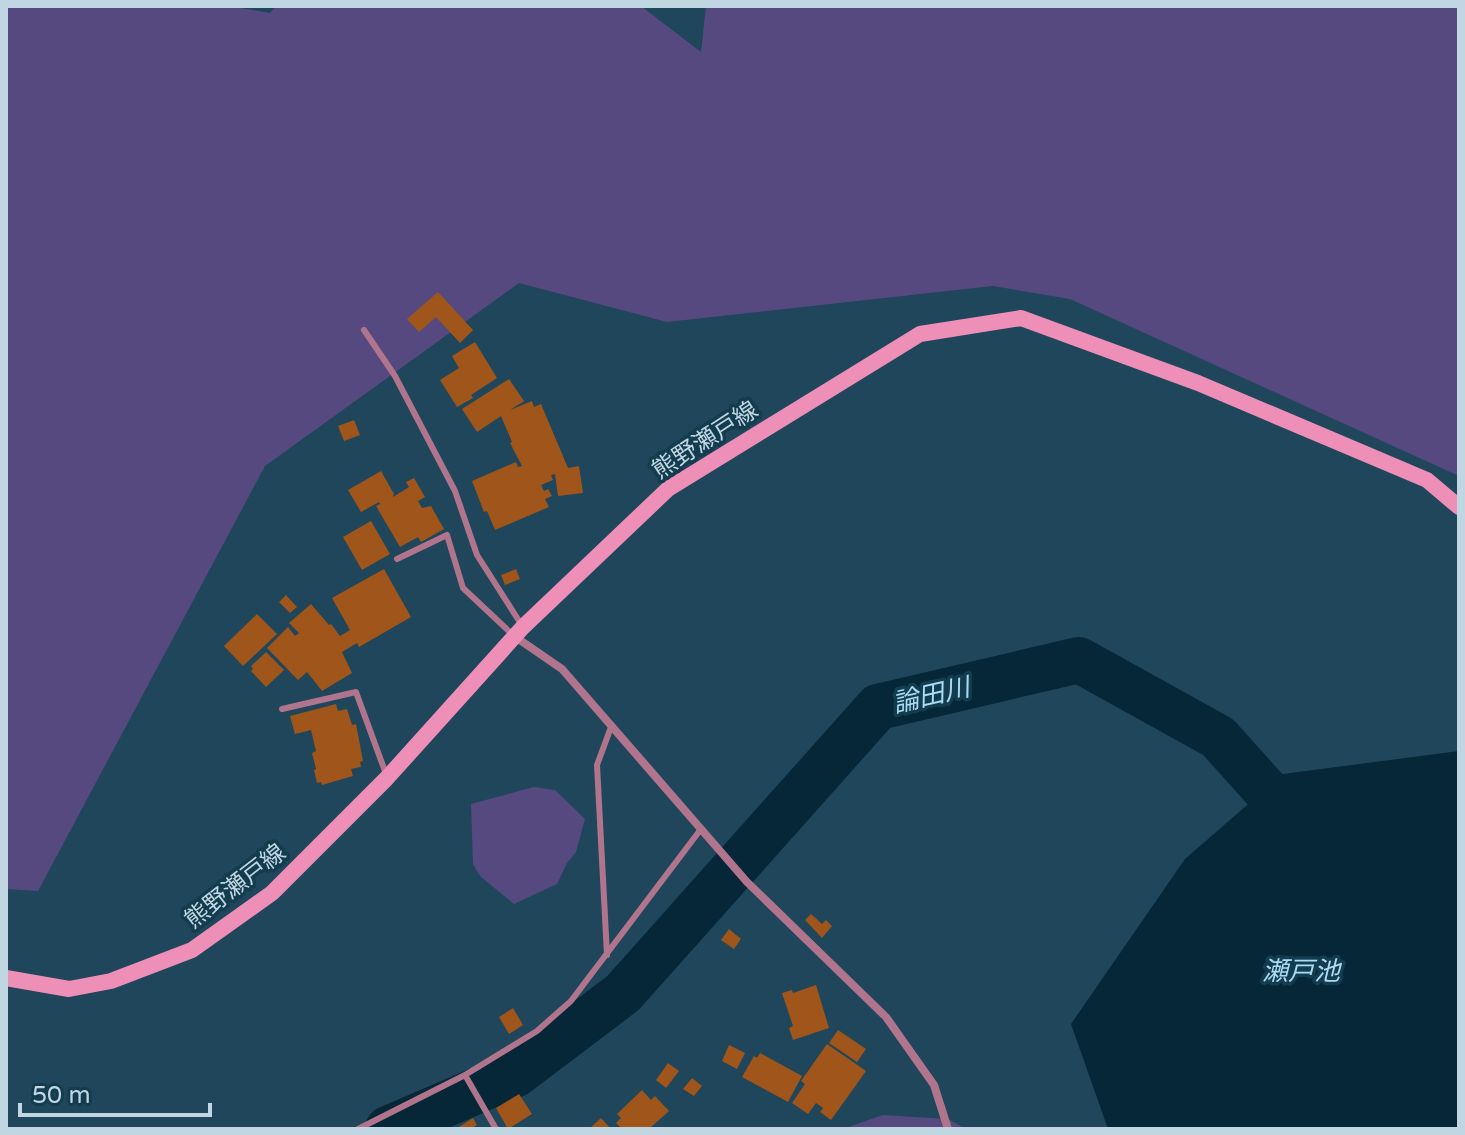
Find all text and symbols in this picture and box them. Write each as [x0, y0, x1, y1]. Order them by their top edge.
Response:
street label: 熊野瀬戸線 [647, 396, 763, 485]
water label: 論田川 [890, 671, 976, 719]
street label: 熊野瀬戸線 [179, 838, 292, 935]
water label: 瀬戸池 [1262, 956, 1343, 987]
scale bar [20, 1067, 210, 1117]
text: 50 m [32, 1081, 90, 1110]

